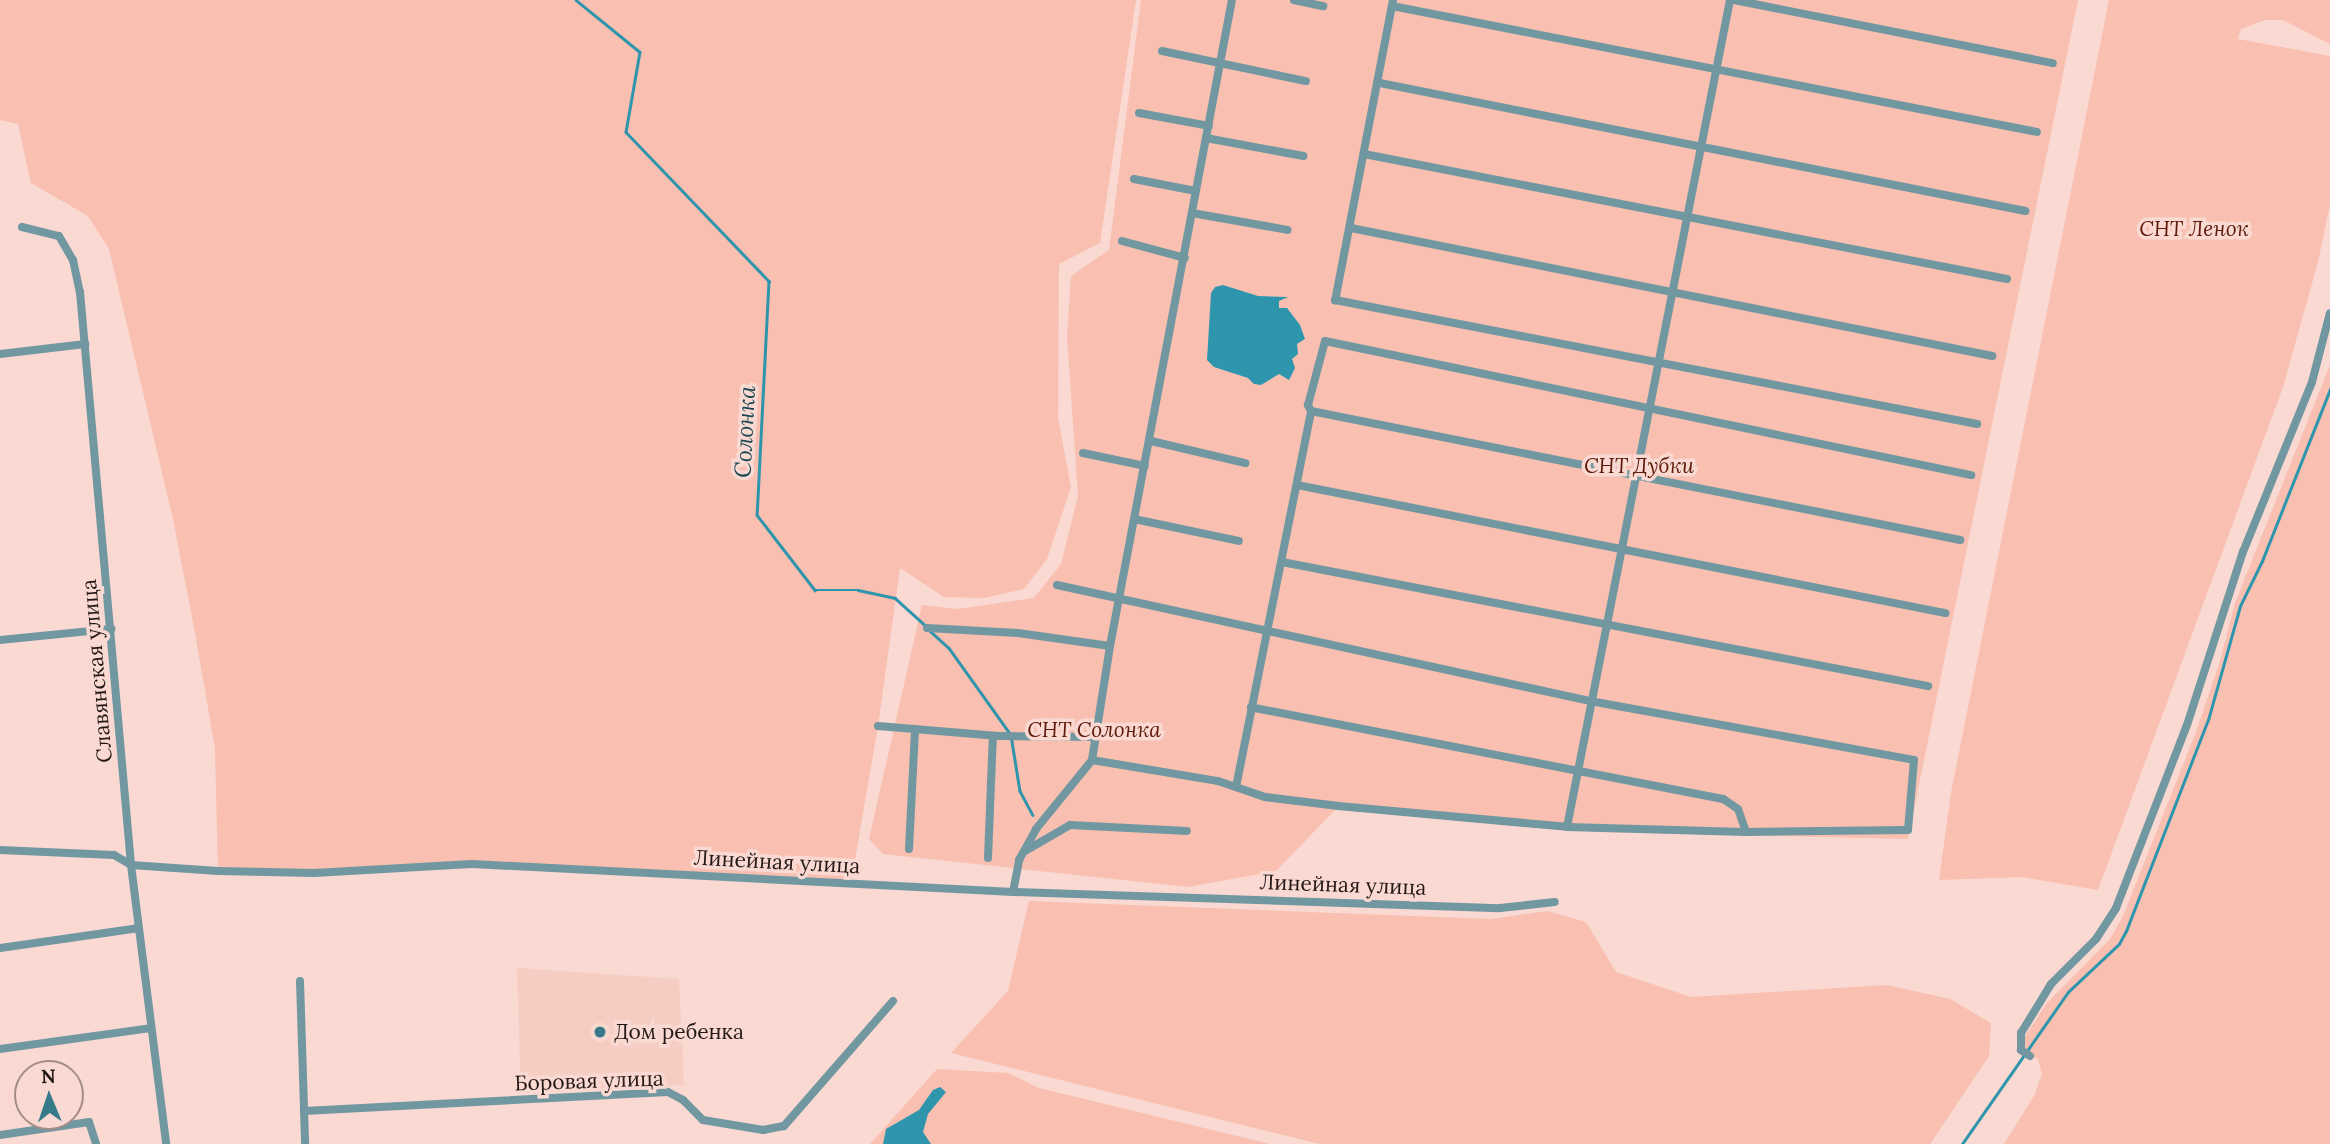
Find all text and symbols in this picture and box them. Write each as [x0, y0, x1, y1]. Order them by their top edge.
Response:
park label: СНТ Ленок [2139, 216, 2249, 242]
water label: Солонка [729, 385, 761, 479]
park label: СНТ Дубки [1584, 453, 1694, 479]
street label: Славянская улица [76, 578, 118, 764]
park label: СНТ Солонка [1027, 717, 1161, 743]
street label: Линейная улица [693, 845, 861, 879]
street label: Линейная улица [1259, 870, 1427, 900]
place label: Дом ребенка [614, 1019, 744, 1045]
marker: Дом ребенка [592, 1024, 608, 1040]
north arrow [14, 1060, 84, 1130]
text: N [41, 1064, 56, 1088]
street label: Боровая улица [514, 1066, 664, 1096]

